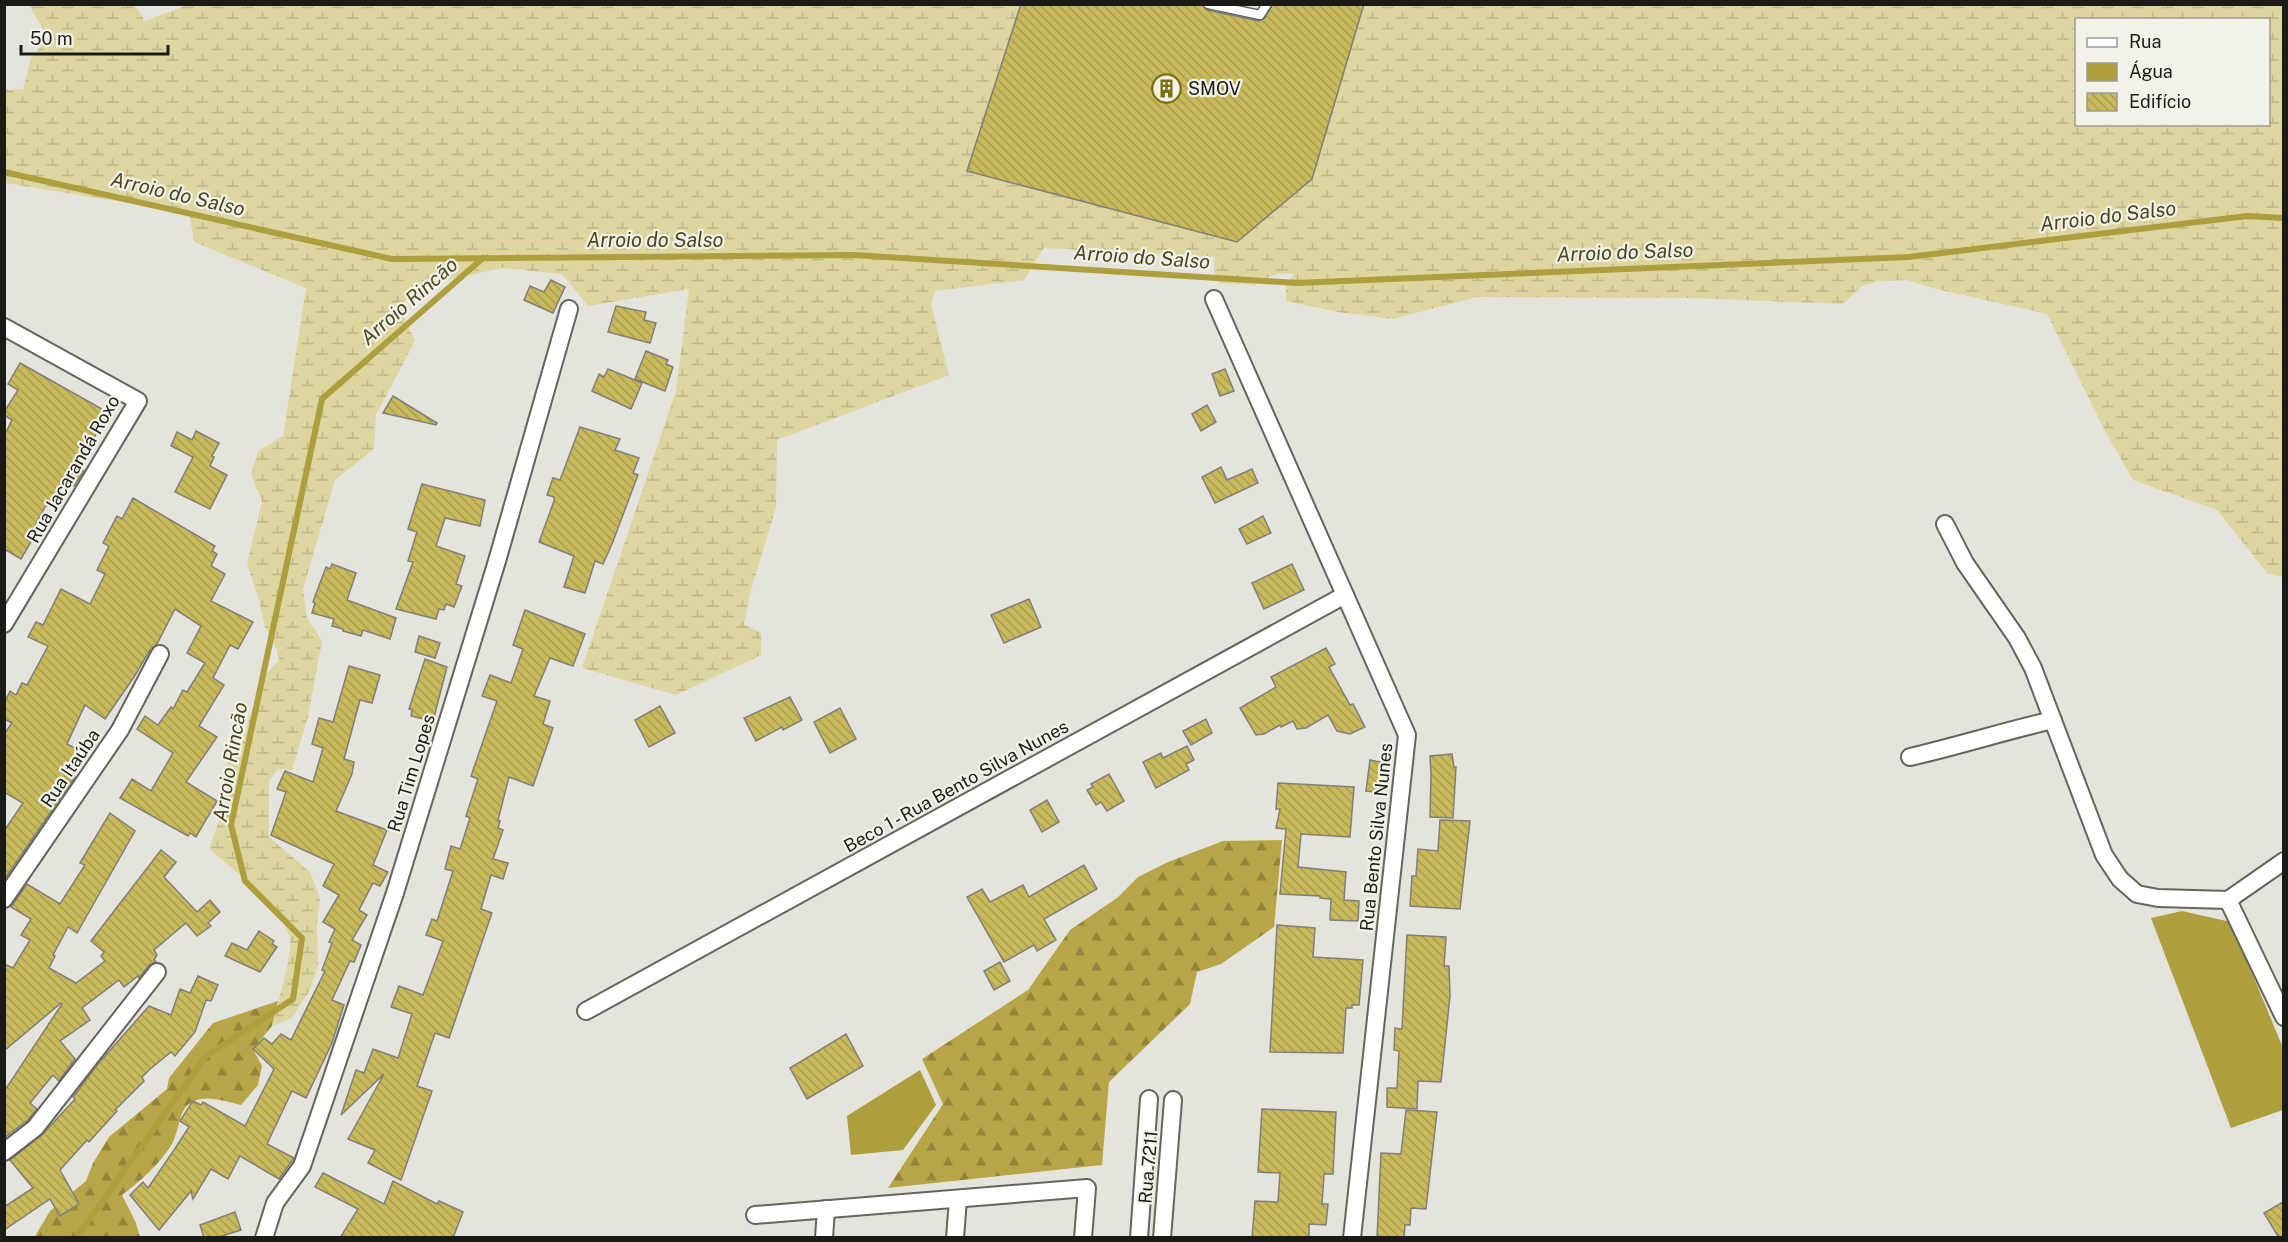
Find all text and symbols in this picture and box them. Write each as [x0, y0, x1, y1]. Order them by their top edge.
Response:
scale bar [21, 18, 168, 56]
legend [2075, 18, 2270, 126]
text: 50 m [30, 28, 73, 49]
text: Rua [2129, 31, 2161, 52]
text: Água [2129, 60, 2173, 82]
building icon: SMOV [1151, 72, 1183, 104]
place label: SMOV [1188, 78, 1241, 99]
text: Edifício [2129, 91, 2191, 112]
water label: Arroio do Salso [109, 167, 247, 221]
water label: Arroio do Salso [2039, 196, 2177, 236]
water label: Arroio do Salso [587, 228, 723, 252]
water label: Arroio do Salso [1556, 238, 1694, 266]
water label: Arroio do Salso [1073, 240, 1211, 274]
water label: Arroio Rincão [355, 252, 463, 350]
street label: Rua Jacarandá Roxo [22, 391, 124, 547]
water label: Arroio Rincão [208, 700, 252, 824]
street label: Rua Tim Lopes [383, 711, 439, 835]
street label: Beco 1 - Rua Bento Silva Nunes [840, 715, 1072, 857]
street label: Rua Itaúba [36, 725, 104, 811]
street label: Rua Bento Silva Nunes [1356, 742, 1396, 932]
street label: Rua 7211 [1134, 1130, 1162, 1204]

